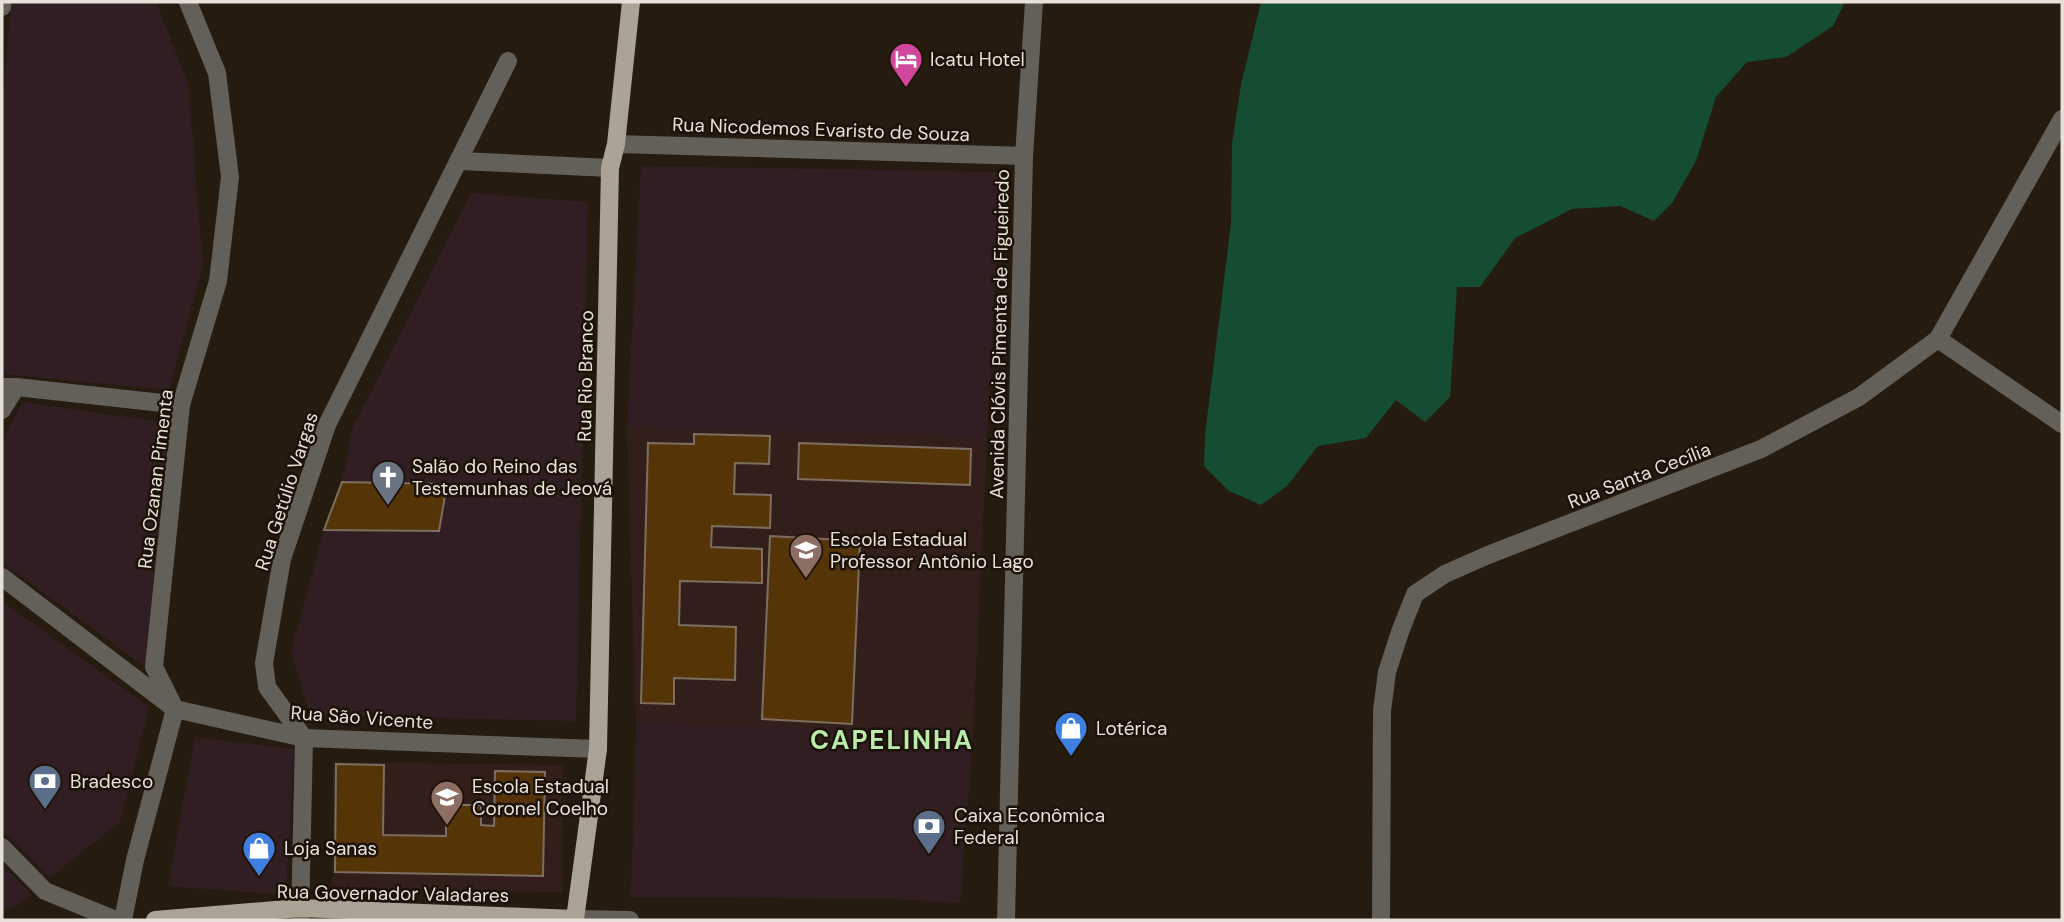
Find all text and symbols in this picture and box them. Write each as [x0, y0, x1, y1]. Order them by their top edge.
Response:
hotel icon: Icatu Hotel [887, 40, 925, 89]
place label: Icatu Hotel [930, 47, 1025, 72]
street label: Rua Nicodemos Evaristo de Souza [672, 112, 970, 147]
street label: Avenida Clóvis Pimenta de Figueiredo [984, 169, 1015, 499]
street label: Rua Rio Branco [572, 310, 599, 442]
street label: Rua Ozanan Pimenta [132, 388, 179, 570]
street label: Rua Getúlio Vargas [249, 409, 324, 574]
street label: Rua Santa Cecília [1564, 437, 1714, 514]
place label: Salão do Reino das Testemunhas de Jeová [412, 454, 612, 501]
church icon: Salão do Reino das Testemunhas de Jeová [369, 458, 407, 507]
place label: Escola Estadual Professor Antônio Lago [830, 527, 1034, 574]
school or university icon: Escola Estadual Professor Antônio Lago [787, 531, 825, 580]
street label: Rua São Vicente [290, 700, 434, 735]
shop icon: Lotérica [1052, 709, 1090, 758]
place label: Lotérica [1096, 716, 1167, 741]
district label: CAPELINHA [810, 723, 974, 757]
bank icon: Bradesco [26, 762, 64, 811]
place label: Bradesco [70, 769, 153, 794]
place label: Escola Estadual Coronel Coelho [472, 774, 609, 821]
school or university icon: Escola Estadual Coronel Coelho [428, 778, 466, 827]
place label: Caixa Econômica Federal [954, 803, 1105, 850]
bank icon: Caixa Econômica Federal [910, 807, 948, 856]
shop icon: Loja Sanas [240, 829, 278, 878]
place label: Loja Sanas [284, 836, 377, 861]
street label: Rua Governador Valadares [277, 879, 509, 908]

